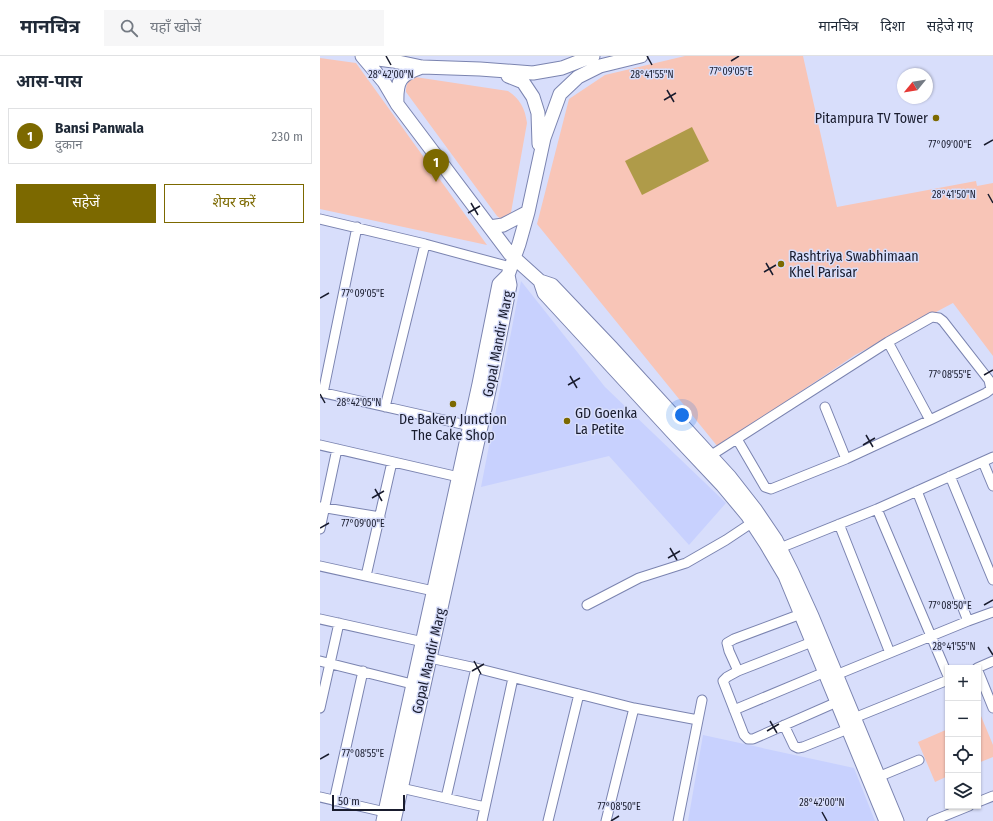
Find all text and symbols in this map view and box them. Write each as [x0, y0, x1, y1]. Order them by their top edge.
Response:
search box [104, 10, 384, 46]
text: मानचित्र [20, 15, 80, 38]
icon: search [118, 17, 140, 39]
text: यहाँ खोजें [150, 18, 201, 36]
text: मानचित्र [819, 18, 859, 35]
text: दिशा [881, 18, 905, 35]
text: सहेजे गए [927, 18, 973, 35]
text: 77°09'05"E [710, 66, 753, 78]
north arrow [897, 68, 933, 104]
text: 28°42'00"N [368, 69, 414, 81]
text: 28°41'55"N [631, 69, 674, 81]
text: आस-पास [16, 71, 82, 92]
place label: Pitampura TV Tower [815, 110, 928, 127]
marker: Pitampura TV Tower [931, 113, 941, 123]
text: Bansi Panwala [55, 119, 144, 137]
text: 1 [27, 129, 33, 144]
text: 230 m [272, 129, 303, 144]
text: दुकान [55, 137, 82, 152]
text: 77°09'00"E [928, 139, 972, 151]
pin: 1 [423, 149, 449, 182]
button: सहेजें [16, 184, 156, 223]
button: शेयर करें [164, 184, 304, 223]
text: 28°41'50"N [932, 189, 976, 201]
place label: Rashtriya Swabhimaan Khel Parisar [789, 248, 919, 281]
marker: Rashtriya Swabhimaan Khel Parisar [776, 259, 786, 269]
text: 77°09'05"E [342, 288, 385, 300]
street label: Gopal Mandir Marg [479, 289, 517, 399]
text: 77°08'55"E [929, 369, 971, 381]
text: 28°42'05"N [337, 397, 381, 409]
marker: De Bakery Junction The Cake Shop [448, 399, 458, 409]
place label: GD Goenka La Petite [575, 405, 637, 438]
your location [672, 405, 692, 425]
place label: De Bakery Junction The Cake Shop [399, 411, 507, 444]
marker: GD Goenka La Petite [562, 416, 572, 426]
text: 77°09'00"E [341, 518, 385, 530]
text: 77°08'50"E [928, 600, 972, 612]
street label: Gopal Mandir Marg [409, 606, 450, 715]
text: 28°41'55"N [933, 641, 976, 653]
map controls [945, 665, 981, 809]
button: + [945, 665, 981, 701]
button: − [945, 701, 981, 737]
button: locate [945, 737, 981, 773]
text: 77°08'55"E [342, 748, 384, 760]
button: layers [945, 773, 981, 809]
scale bar [332, 793, 405, 812]
text: 50 m [338, 795, 360, 808]
text: 28°42'00"N [799, 797, 845, 809]
text: 77°08'50"E [597, 801, 641, 813]

